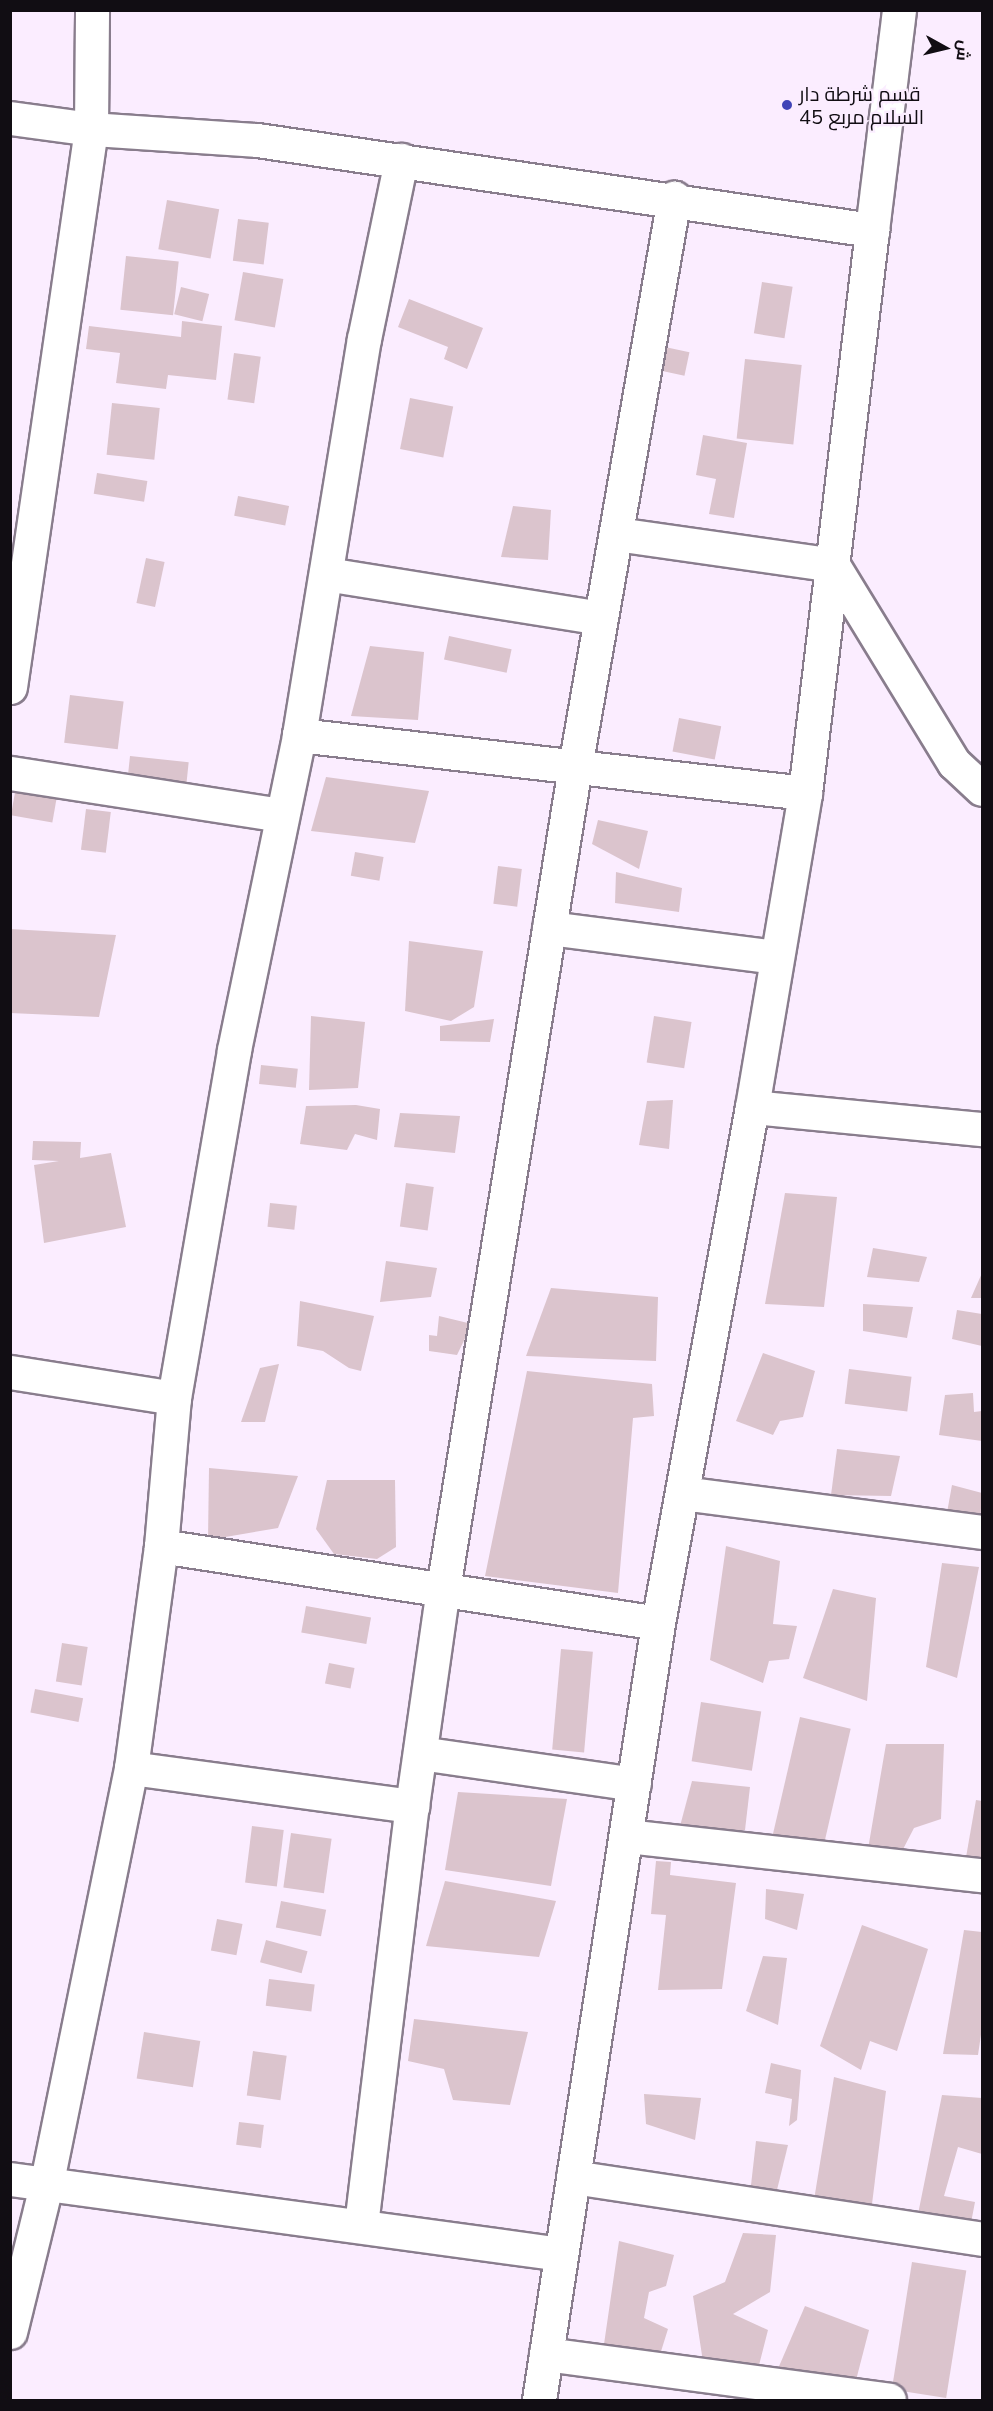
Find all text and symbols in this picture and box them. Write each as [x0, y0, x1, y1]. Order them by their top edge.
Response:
north arrow [915, 18, 975, 78]
text: ش [951, 39, 975, 62]
place label: قسم شرطة دار السلام مربع 45 [799, 82, 924, 129]
marker: قسم شرطة دار السلام مربع 45 [780, 98, 794, 112]

